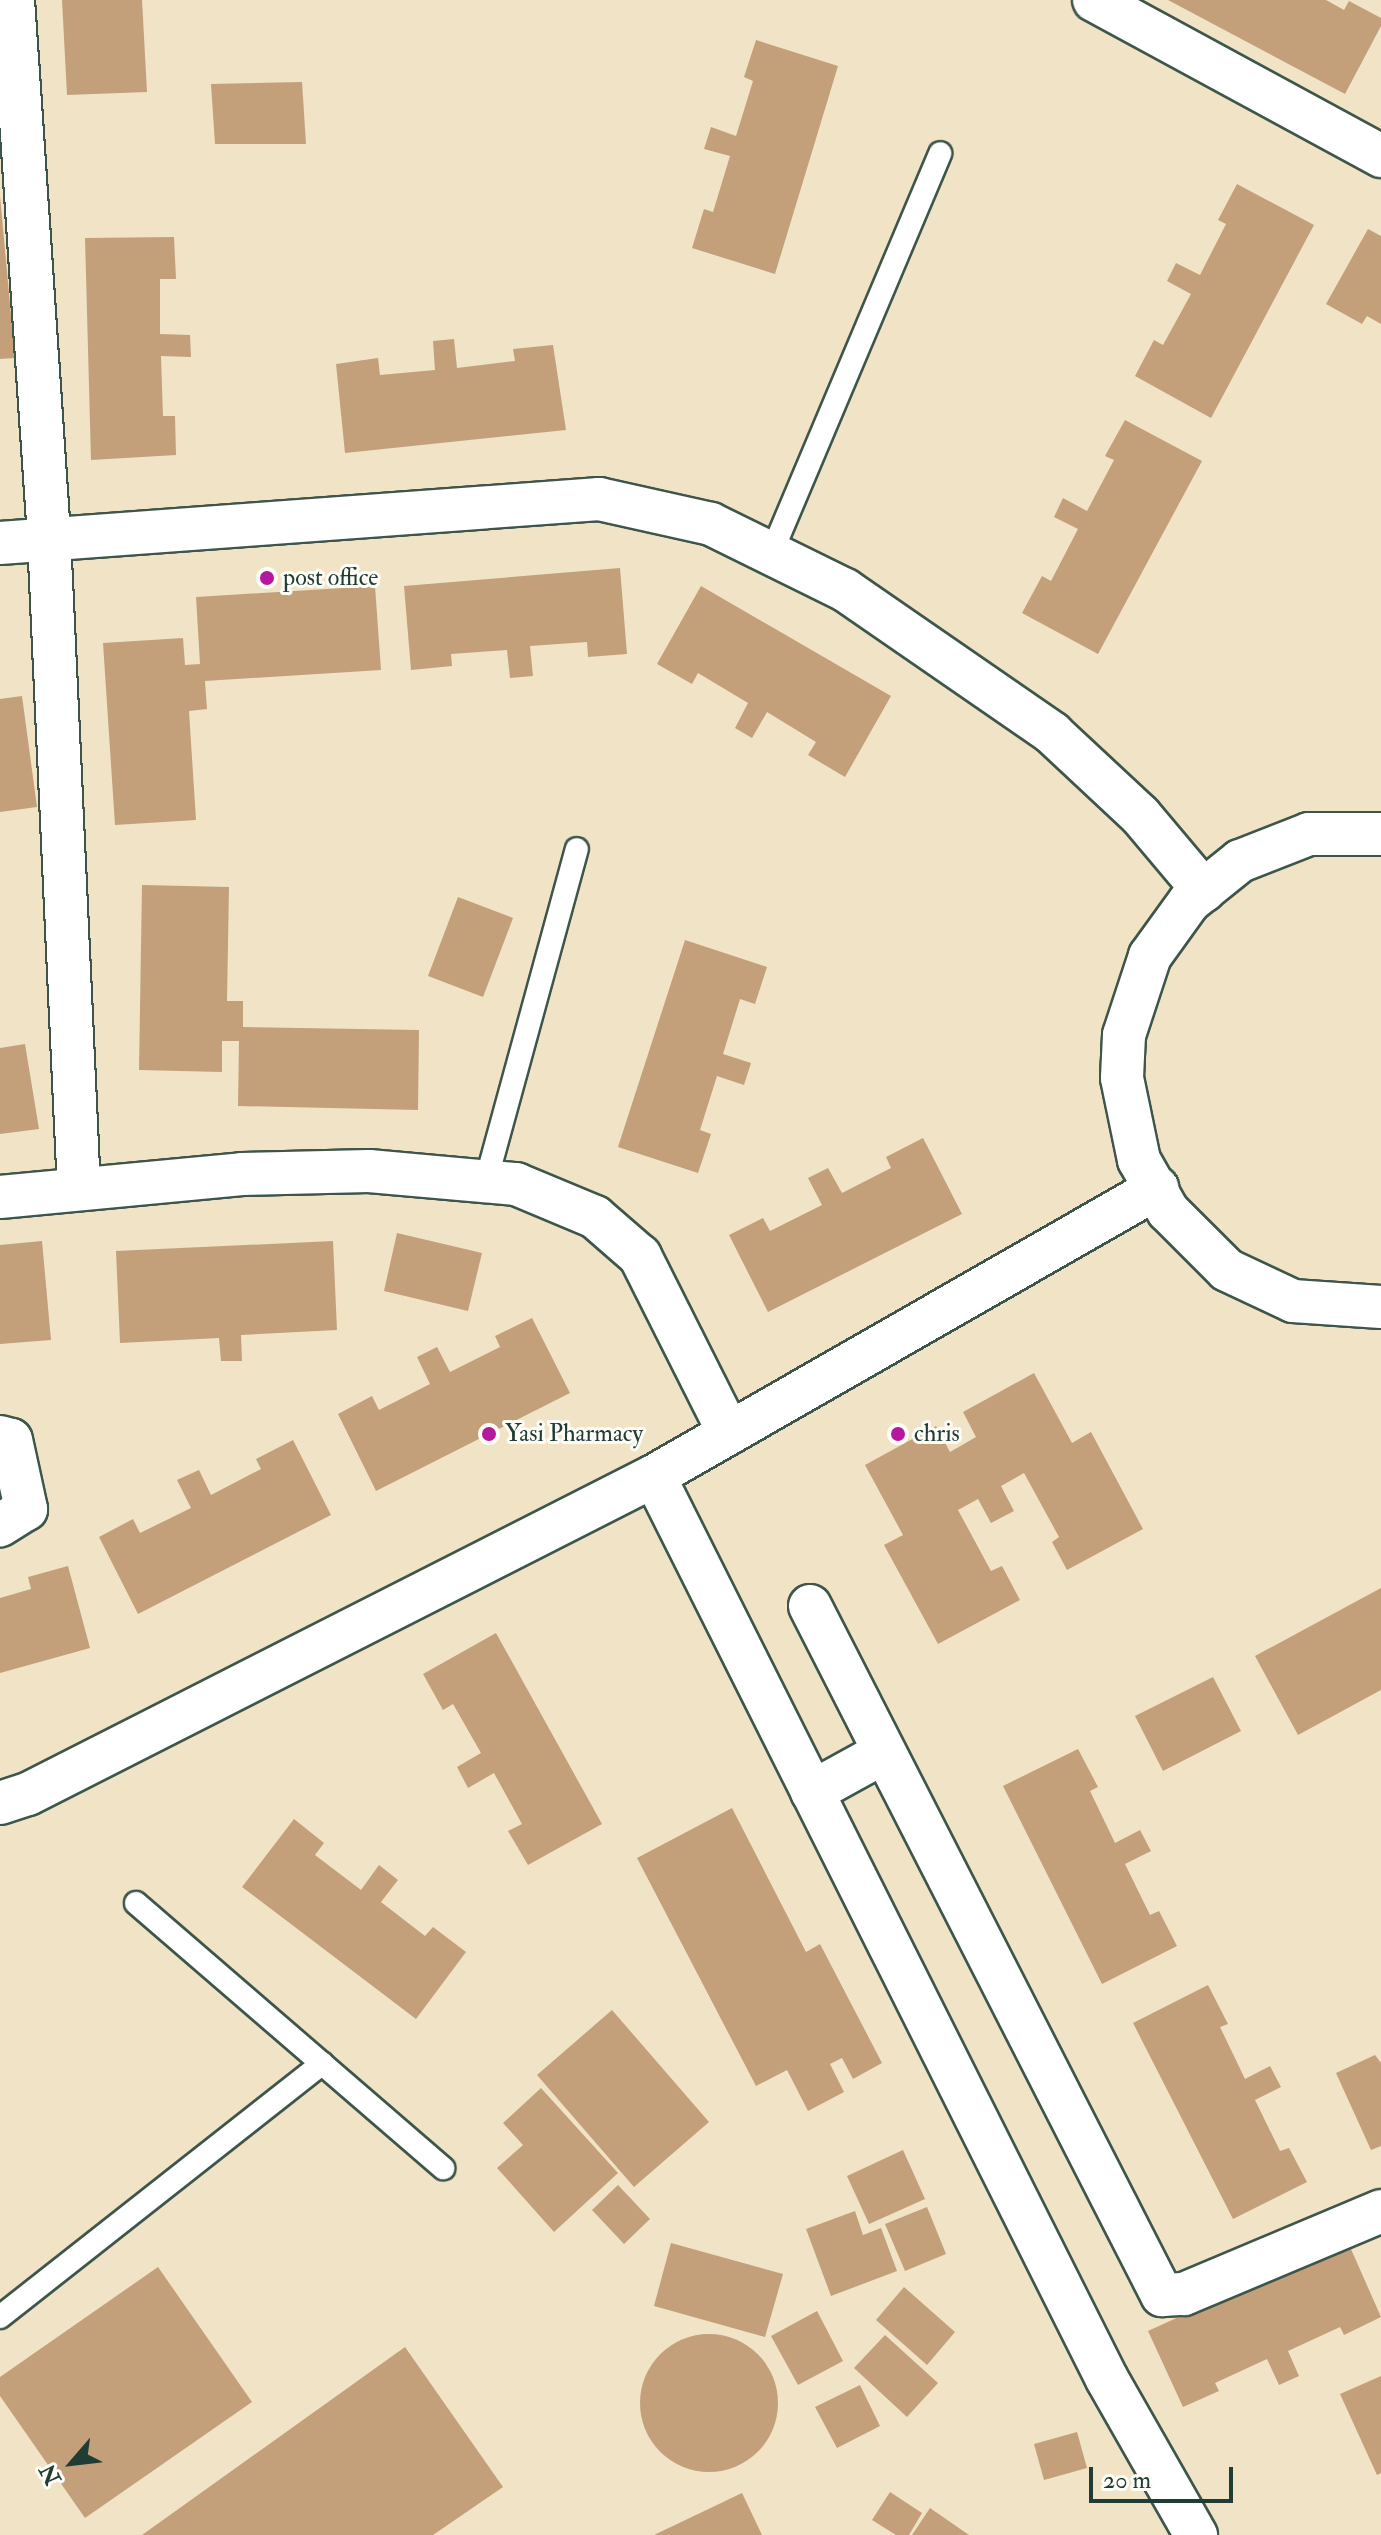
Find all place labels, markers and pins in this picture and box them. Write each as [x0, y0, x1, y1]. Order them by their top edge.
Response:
place label: post office [283, 564, 378, 592]
marker: post office [258, 569, 276, 587]
place label: Yasi Pharmacy [505, 1420, 643, 1448]
place label: chris [914, 1420, 960, 1448]
marker: Yasi Pharmacy [480, 1425, 498, 1443]
marker: chris [889, 1425, 907, 1443]

